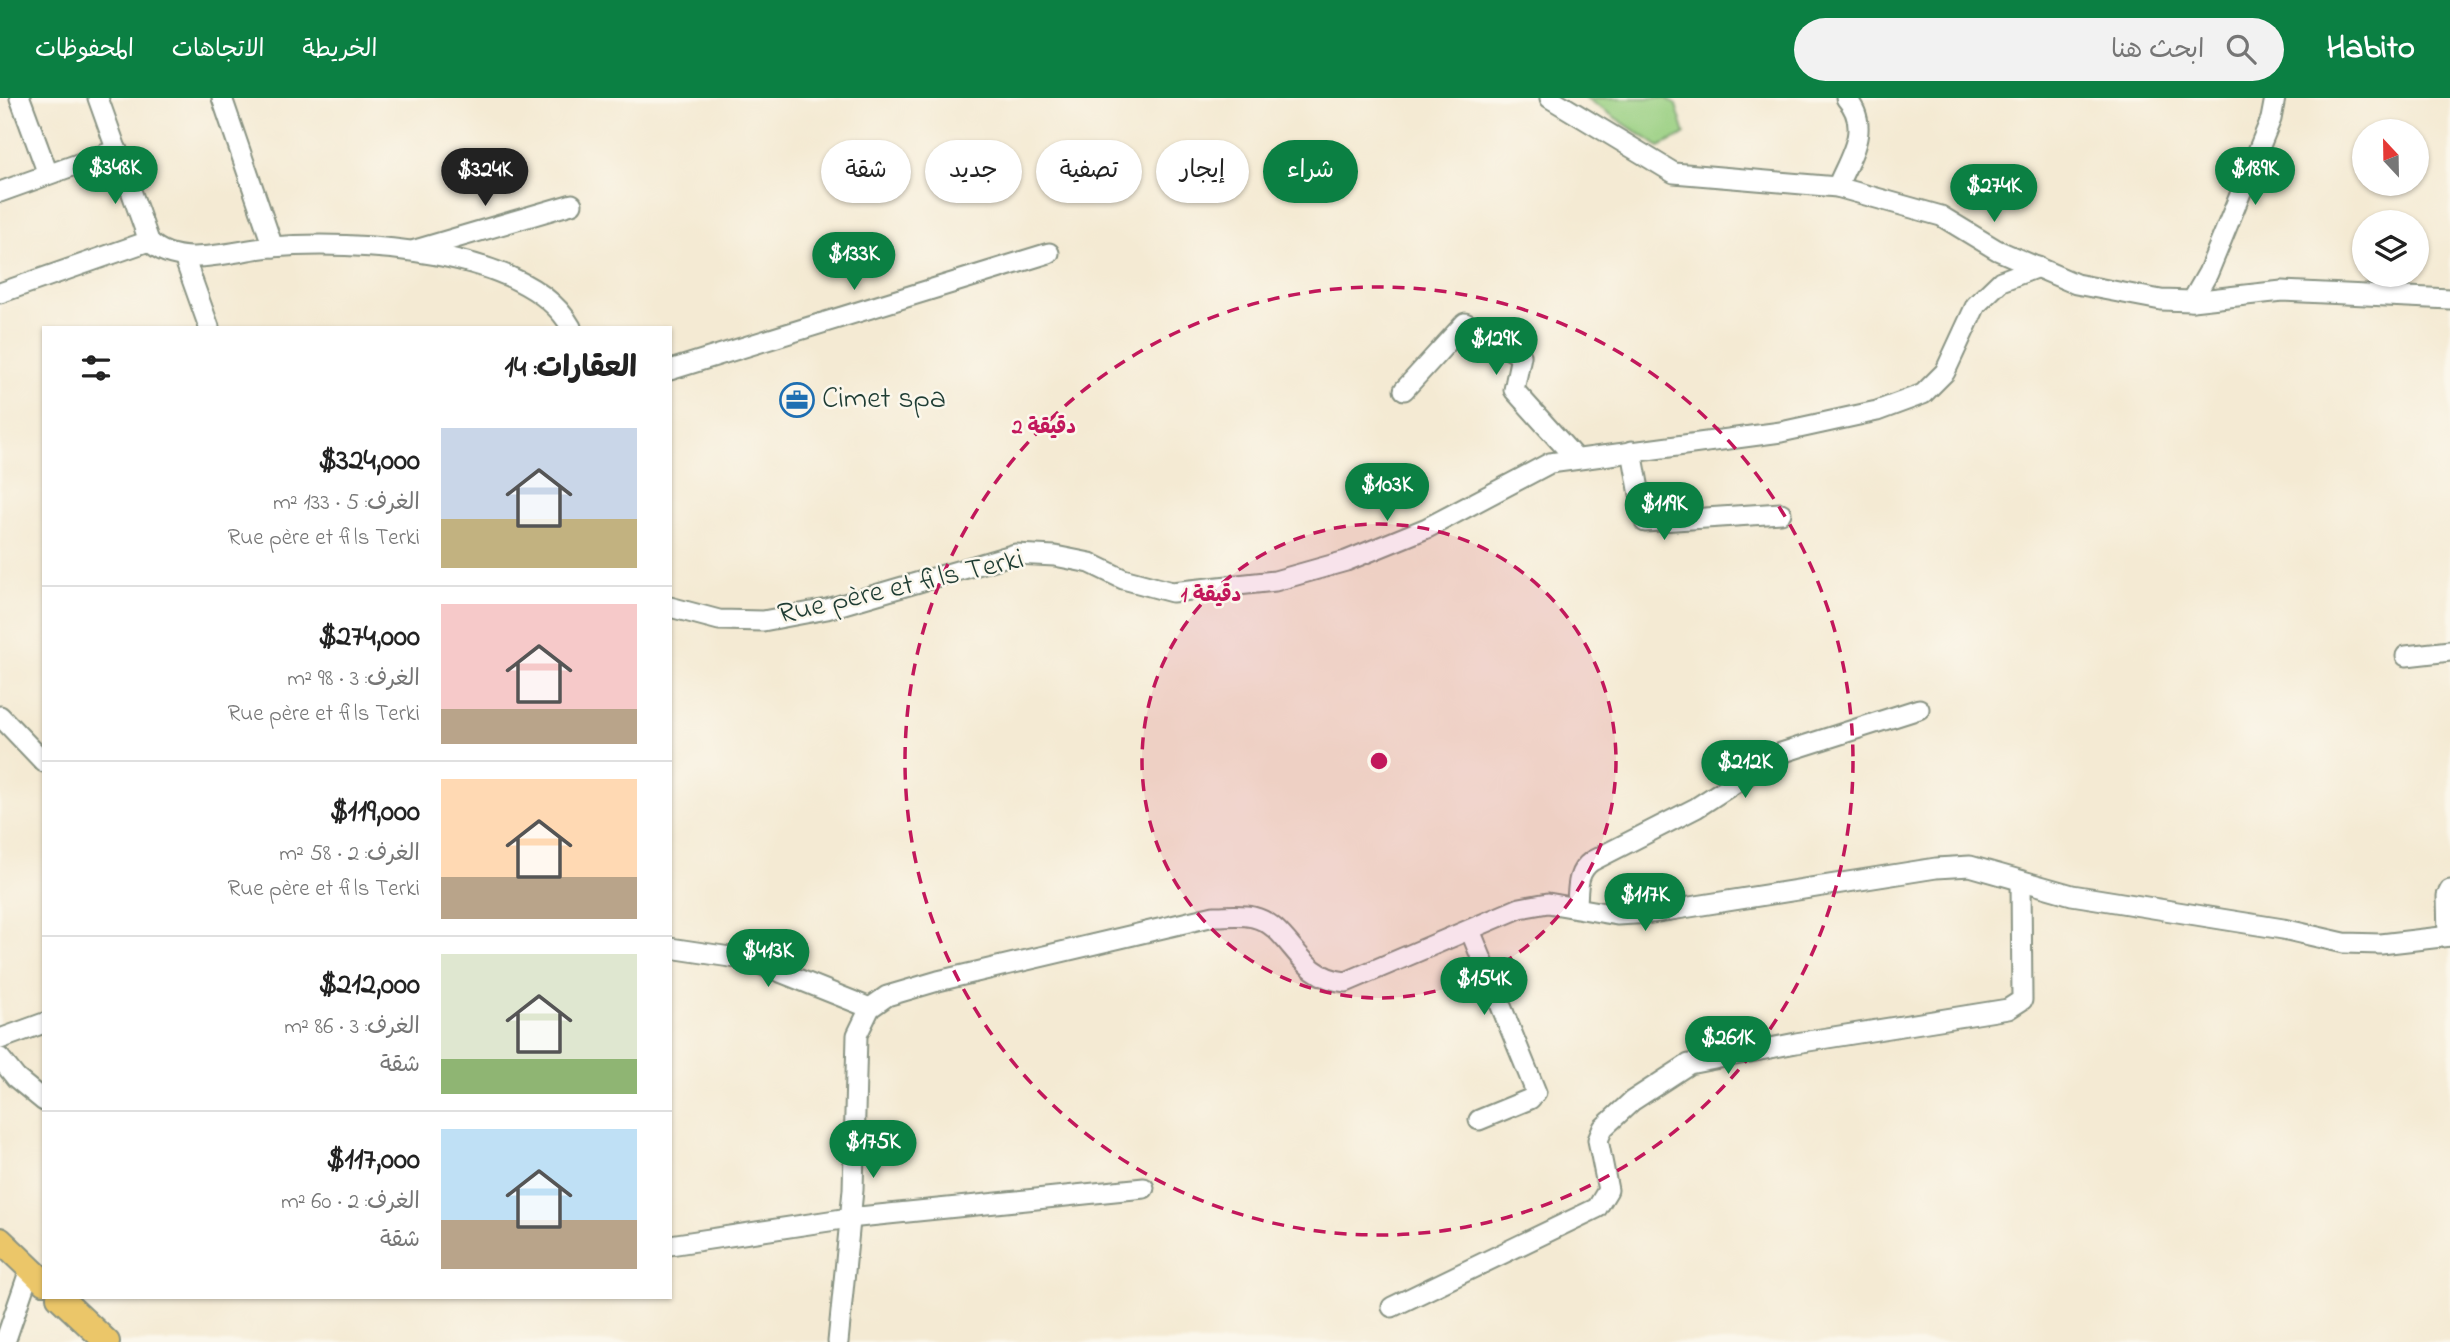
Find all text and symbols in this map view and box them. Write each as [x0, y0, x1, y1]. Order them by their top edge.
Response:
search box [1794, 18, 2284, 81]
text: Habito [2326, 25, 2415, 73]
icon: search [2222, 30, 2260, 68]
text: ابحث هنا [2111, 32, 2204, 70]
text: المحفوظات [35, 33, 134, 68]
text: الاتجاهات [172, 33, 265, 68]
text: الخريطة [303, 33, 377, 68]
north arrow [2352, 119, 2429, 196]
map controls [2352, 119, 2429, 287]
chip: شقة [821, 140, 911, 203]
chip: جديد [925, 140, 1022, 203]
chip: تصفية [1036, 140, 1142, 203]
chip: إيجار [1156, 140, 1249, 203]
chip: شراء [1263, 140, 1358, 203]
pin: $348K [66, 146, 164, 206]
pin: $324K [436, 148, 534, 208]
pin: $189K [2206, 148, 2304, 207]
text: $348K [89, 152, 141, 185]
text: $189K [2231, 153, 2279, 186]
text: $324K [457, 154, 513, 187]
pin: $274K [1945, 164, 2043, 224]
text: $274K [1966, 170, 2022, 203]
button: layers [2352, 210, 2429, 287]
pin: $133K [805, 232, 903, 292]
text: $133K [828, 238, 880, 271]
pin: $129K [1447, 317, 1545, 377]
text: $129K [1471, 323, 1521, 356]
text: العقارات: 14 [505, 347, 637, 391]
icon: filters [77, 349, 115, 387]
place label: Cimet spa [822, 378, 946, 422]
office icon: Cimet spa [778, 381, 816, 419]
text: 2 دقيقة [1011, 413, 1076, 443]
text: $324,000 [318, 440, 420, 484]
icon: home [497, 456, 581, 540]
pin: $103K [1338, 464, 1436, 523]
text: $103K [1361, 469, 1413, 502]
pin: $119K [1615, 482, 1713, 542]
text: الغرف: 5 · 133 m² [273, 487, 420, 520]
text: $119K [1641, 488, 1687, 521]
text: Rue père et fils Terki [227, 522, 420, 555]
street label: Rue père et fils Terki [774, 538, 1028, 638]
text: 1 دقيقة [1181, 581, 1241, 611]
text: $274,000 [318, 616, 420, 660]
icon: home [497, 632, 581, 716]
text: الغرف: 3 · 98 m² [287, 663, 420, 696]
text: Rue père et fils Terki [227, 698, 420, 731]
pin: $212K [1696, 740, 1794, 800]
text: $212K [1717, 746, 1773, 779]
centre of rings [1367, 749, 1391, 773]
text: $119,000 [330, 791, 420, 835]
icon: home [497, 807, 581, 891]
text: الغرف: 2 · 58 m² [279, 838, 420, 871]
text: Rue père et fils Terki [227, 873, 420, 906]
pin: $117K [1596, 874, 1694, 933]
text: $117K [1620, 879, 1670, 912]
pin: $413K [719, 930, 817, 989]
text: $413K [742, 935, 794, 968]
pin: $154K [1435, 958, 1533, 1017]
text: $154K [1456, 963, 1512, 996]
text: $212,000 [318, 964, 420, 1008]
icon: home [497, 982, 581, 1066]
text: الغرف: 3 · 86 m² [284, 1011, 420, 1044]
pin: $261K [1679, 1016, 1777, 1076]
text: $261K [1701, 1022, 1755, 1055]
text: شقة [380, 1049, 420, 1082]
pin: $175K [824, 1121, 922, 1180]
text: $175K [845, 1126, 901, 1159]
text: $117,000 [326, 1139, 420, 1183]
icon: home [497, 1157, 581, 1241]
text: الغرف: 2 · 60 m² [281, 1186, 420, 1219]
text: شقة [380, 1224, 420, 1257]

